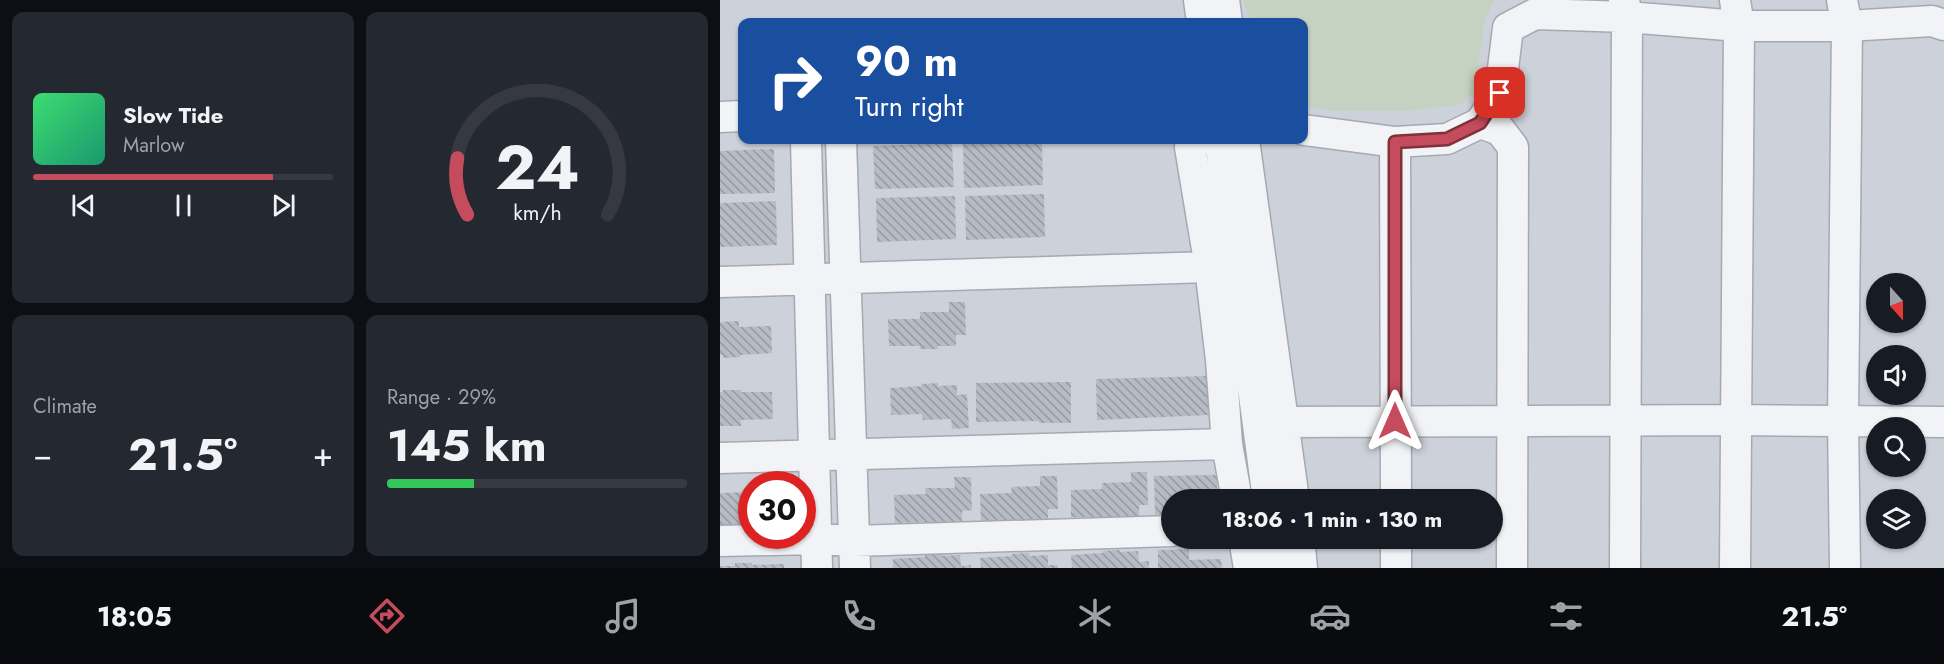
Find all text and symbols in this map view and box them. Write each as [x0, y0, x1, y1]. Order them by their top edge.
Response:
text: 90 m [855, 31, 958, 92]
icon: right [756, 42, 834, 120]
pin [1474, 67, 1525, 118]
icon: arrive [1483, 76, 1516, 109]
text: Turn right [855, 87, 963, 126]
text: Slow Tide [123, 99, 223, 131]
text: 24 [495, 122, 579, 212]
text: Marlow [123, 131, 185, 160]
icon: previous [67, 189, 100, 222]
icon: pause [167, 189, 200, 222]
icon: next [267, 189, 300, 222]
text: km/h [513, 197, 561, 228]
north arrow [1866, 273, 1926, 333]
map controls [1866, 273, 1926, 549]
button: sound [1866, 345, 1926, 405]
text: Range · 29% [387, 383, 496, 412]
position arrow [1363, 389, 1427, 453]
text: Climate [33, 392, 97, 421]
text: 145 km [387, 413, 547, 478]
button: search [1866, 417, 1926, 477]
text: 21.5° [128, 422, 237, 487]
text: − [33, 431, 52, 478]
text: + [313, 431, 333, 478]
speed limit sign: 30 [738, 471, 816, 549]
button: layers [1866, 489, 1926, 549]
text: 18:06 · 1 min · 130 m [1222, 503, 1442, 535]
icon: directions [366, 595, 408, 637]
icon: music [602, 595, 644, 637]
icon: phone [838, 595, 880, 637]
icon: climate [1074, 595, 1116, 637]
icon: car [1309, 595, 1351, 637]
icon: filters [1545, 595, 1587, 637]
text: 18:05 [97, 597, 172, 636]
text: 21.5° [1781, 597, 1847, 636]

